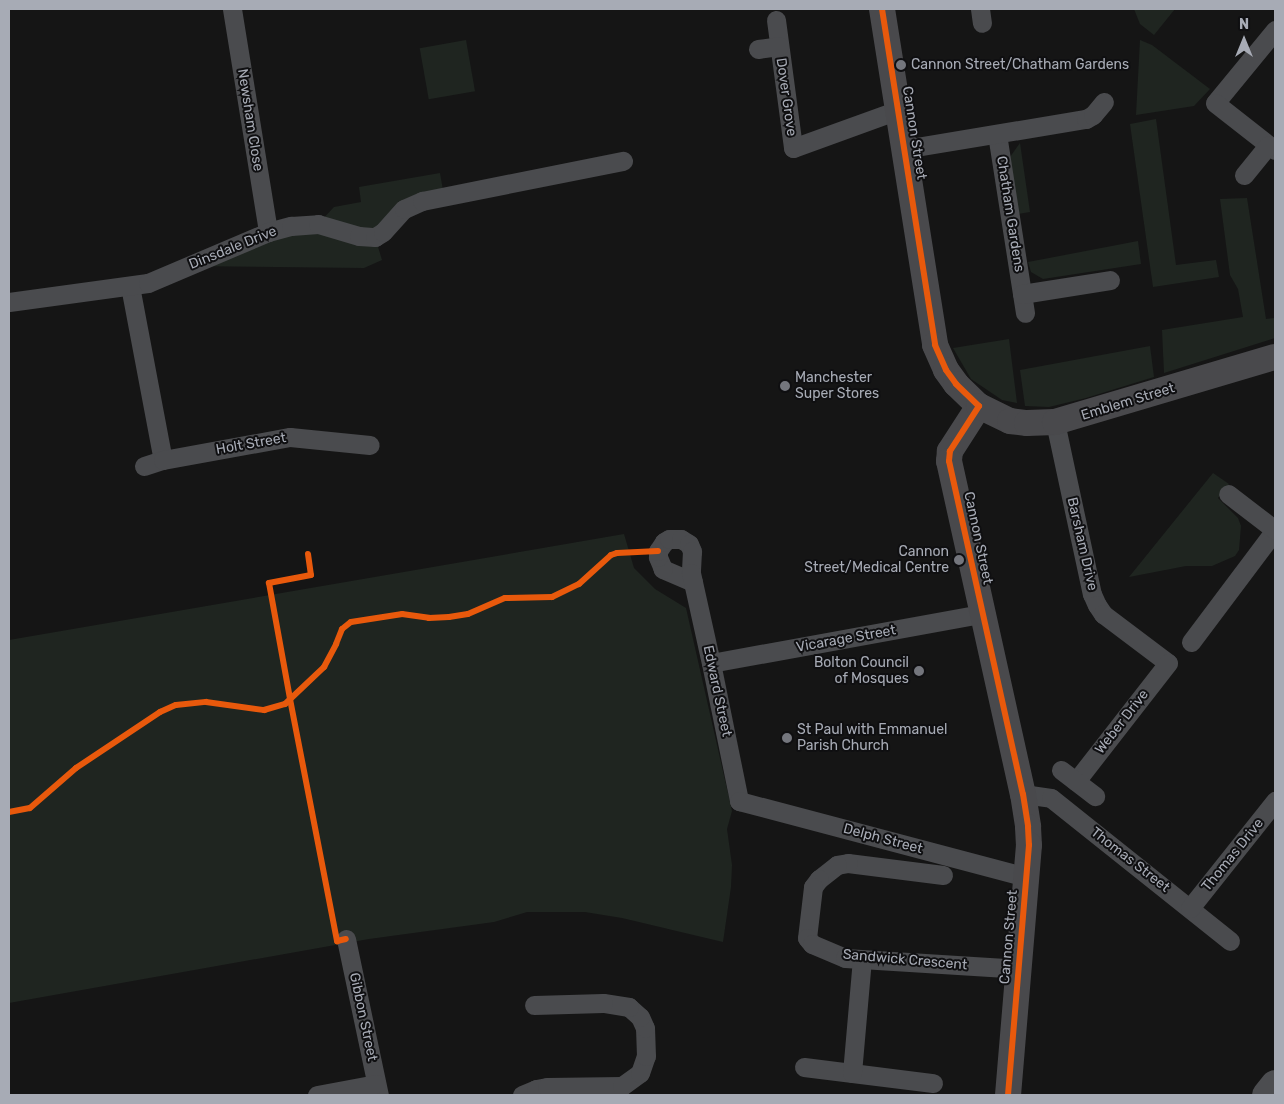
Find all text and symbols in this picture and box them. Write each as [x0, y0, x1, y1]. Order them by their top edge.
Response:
north arrow [1219, 15, 1269, 65]
text: N [1239, 16, 1249, 33]
street label: Dover Grove [772, 57, 800, 137]
place label: Cannon Street/Chatham Gardens [911, 57, 1129, 73]
marker: Cannon Street/Chatham Gardens [895, 59, 907, 71]
street label: Newsham Close [234, 68, 266, 172]
street label: Cannon Street [898, 85, 930, 181]
street label: Chatham Gardens [993, 155, 1027, 273]
street label: Dinsdale Drive [187, 223, 279, 273]
place label: Manchester Super Stores [795, 370, 879, 402]
marker: Manchester Super Stores [779, 380, 791, 392]
street label: Emblem Street [1079, 380, 1177, 424]
street label: Holt Street [215, 430, 287, 458]
street label: Cannon Street [960, 490, 996, 586]
street label: Barsham Drive [1063, 496, 1101, 592]
place label: Cannon Street/Medical Centre [804, 544, 949, 576]
marker: Cannon Street/Medical Centre [953, 554, 965, 566]
street label: Vicarage Street [795, 622, 897, 656]
street label: Edward Street [699, 644, 735, 738]
place label: Bolton Council of Mosques [814, 655, 909, 688]
marker: Bolton Council of Mosques [913, 665, 925, 677]
street label: Weber Drive [1092, 686, 1152, 758]
place label: St Paul with Emmanuel Parish Church [797, 722, 948, 754]
marker: St Paul with Emmanuel Parish Church [781, 732, 793, 744]
street label: Thomas Drive [1199, 815, 1267, 895]
street label: Delph Street [841, 820, 925, 858]
street label: Thomas Street [1087, 824, 1173, 896]
street label: Cannon Street [997, 889, 1021, 985]
street label: Sandwick Crescent [842, 946, 968, 974]
street label: Gibbon Street [345, 971, 381, 1063]

